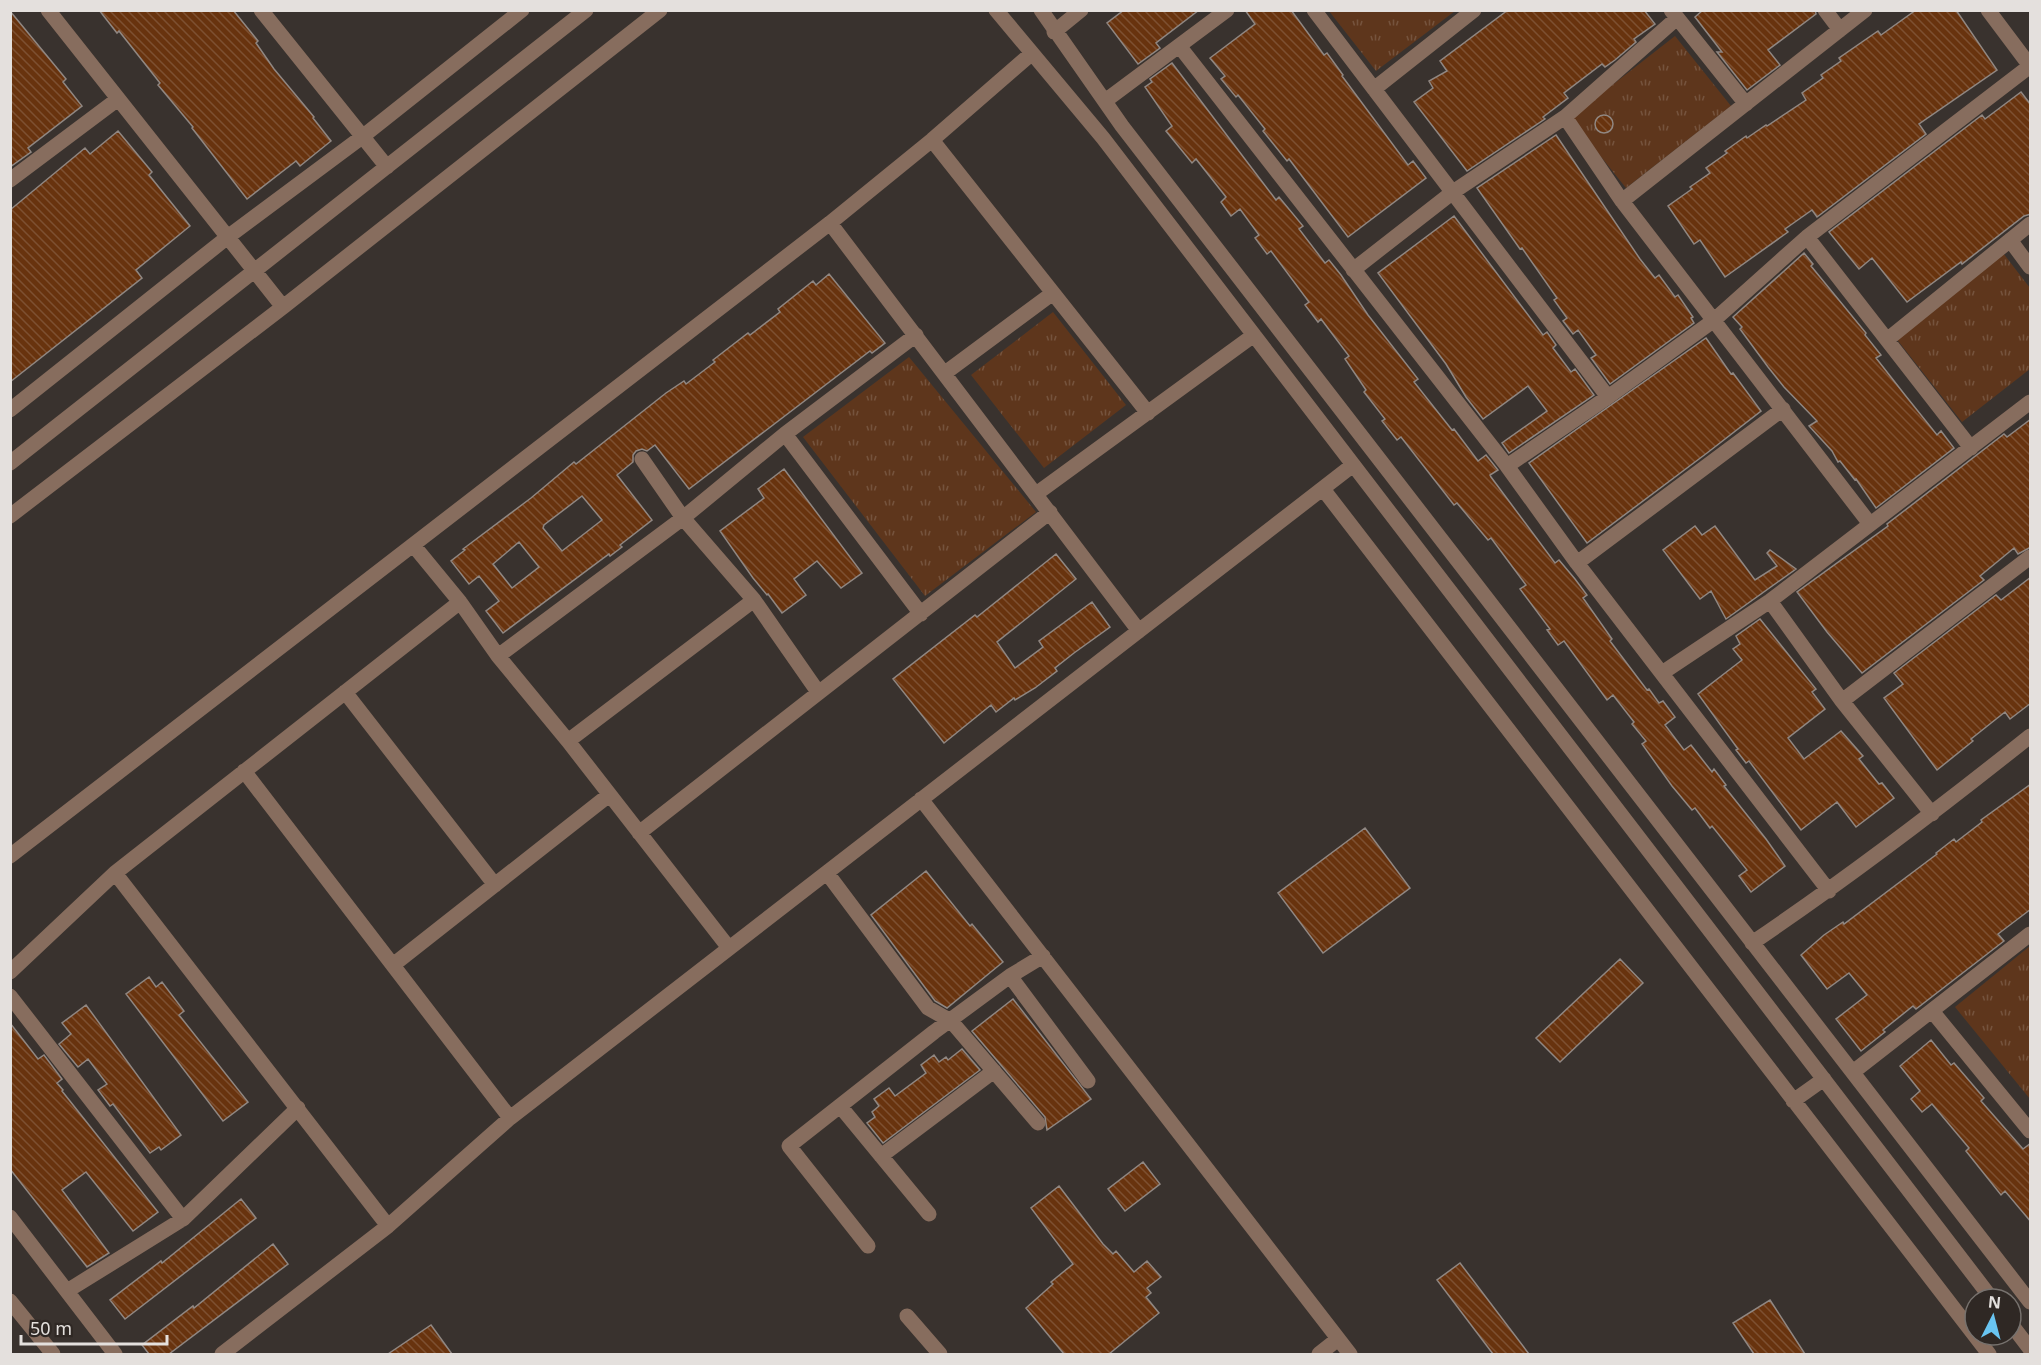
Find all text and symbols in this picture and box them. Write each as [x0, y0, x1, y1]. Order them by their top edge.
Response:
north arrow [1963, 1287, 2023, 1347]
text: N [1987, 1290, 2002, 1314]
scale bar [21, 1308, 166, 1346]
text: 50 m [30, 1316, 72, 1340]

